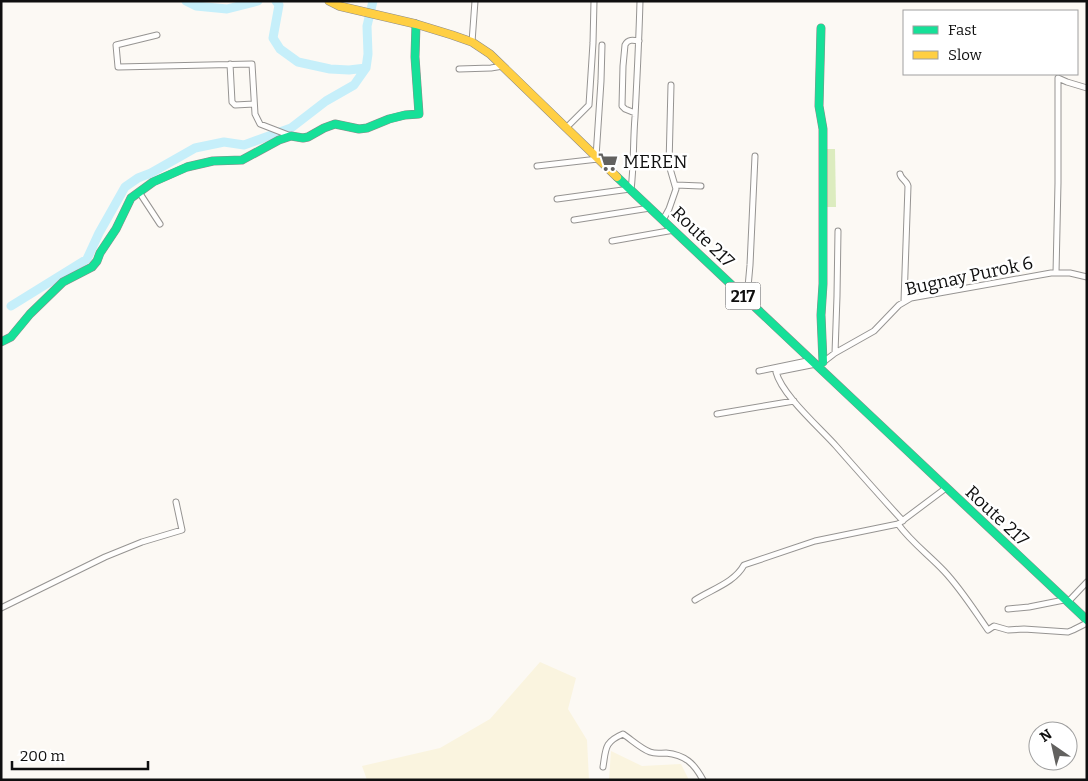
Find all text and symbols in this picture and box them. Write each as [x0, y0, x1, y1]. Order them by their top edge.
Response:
legend [903, 10, 1078, 75]
text: Fast [948, 21, 977, 39]
text: Slow [948, 46, 983, 64]
supermarket icon: MEREN [597, 151, 619, 173]
place label: MEREN [623, 151, 688, 173]
street label: Route 217 [667, 202, 739, 272]
street label: Bugnay Purok 6 [903, 252, 1035, 300]
road number: 217 [726, 282, 760, 310]
street label: Route 217 [961, 481, 1033, 551]
north arrow [1028, 721, 1078, 771]
text: N [1037, 725, 1055, 746]
scale bar [12, 738, 149, 770]
text: 200 m [20, 747, 65, 765]

